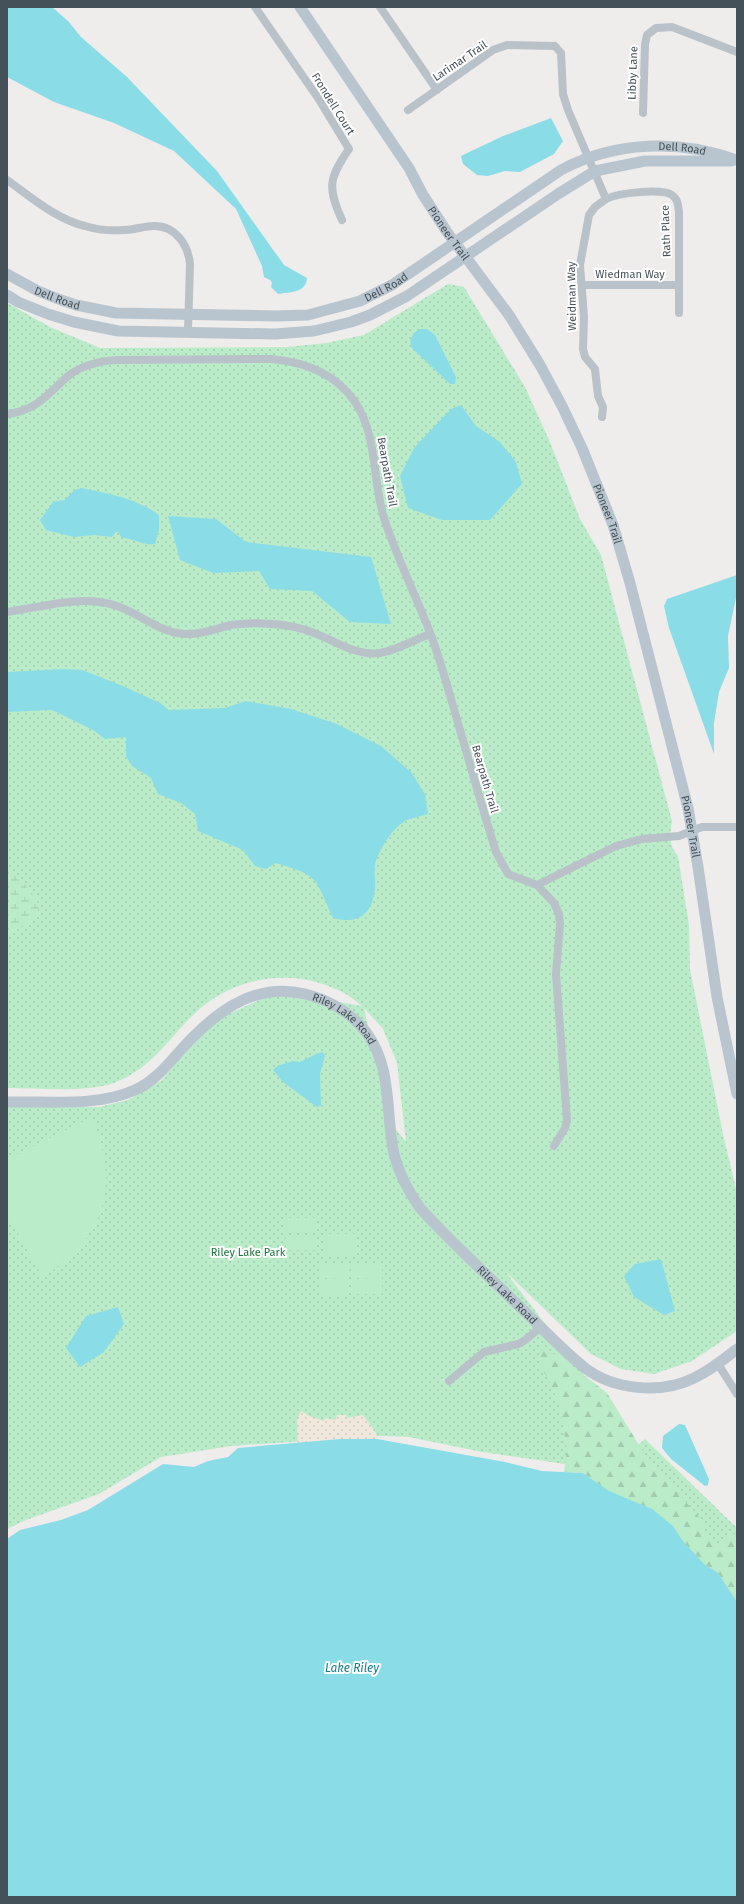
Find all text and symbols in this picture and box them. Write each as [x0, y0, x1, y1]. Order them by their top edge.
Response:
street label: Larimar Trail [430, 38, 490, 84]
street label: Libby Lane [626, 46, 640, 100]
street label: Frondell Court [309, 71, 357, 137]
street label: Dell Road [658, 139, 707, 157]
street label: Pioneer Trail [425, 204, 472, 263]
street label: Rath Place [659, 205, 673, 257]
street label: Weidman Way [565, 261, 579, 331]
street label: Wiedman Way [595, 268, 665, 281]
street label: Dell Road [362, 270, 410, 304]
street label: Dell Road [33, 284, 81, 312]
street label: Bearpath Trail [375, 436, 399, 508]
street label: Pioneer Trail [591, 482, 625, 545]
street label: Bearpath Trail [469, 744, 501, 814]
street label: Pioneer Trail [679, 794, 703, 859]
street label: Riley Lake Road [311, 990, 379, 1047]
park label: Riley Lake Park [211, 1246, 286, 1259]
street label: Riley Lake Road [475, 1263, 540, 1327]
water label: Lake Riley [325, 1661, 380, 1675]

